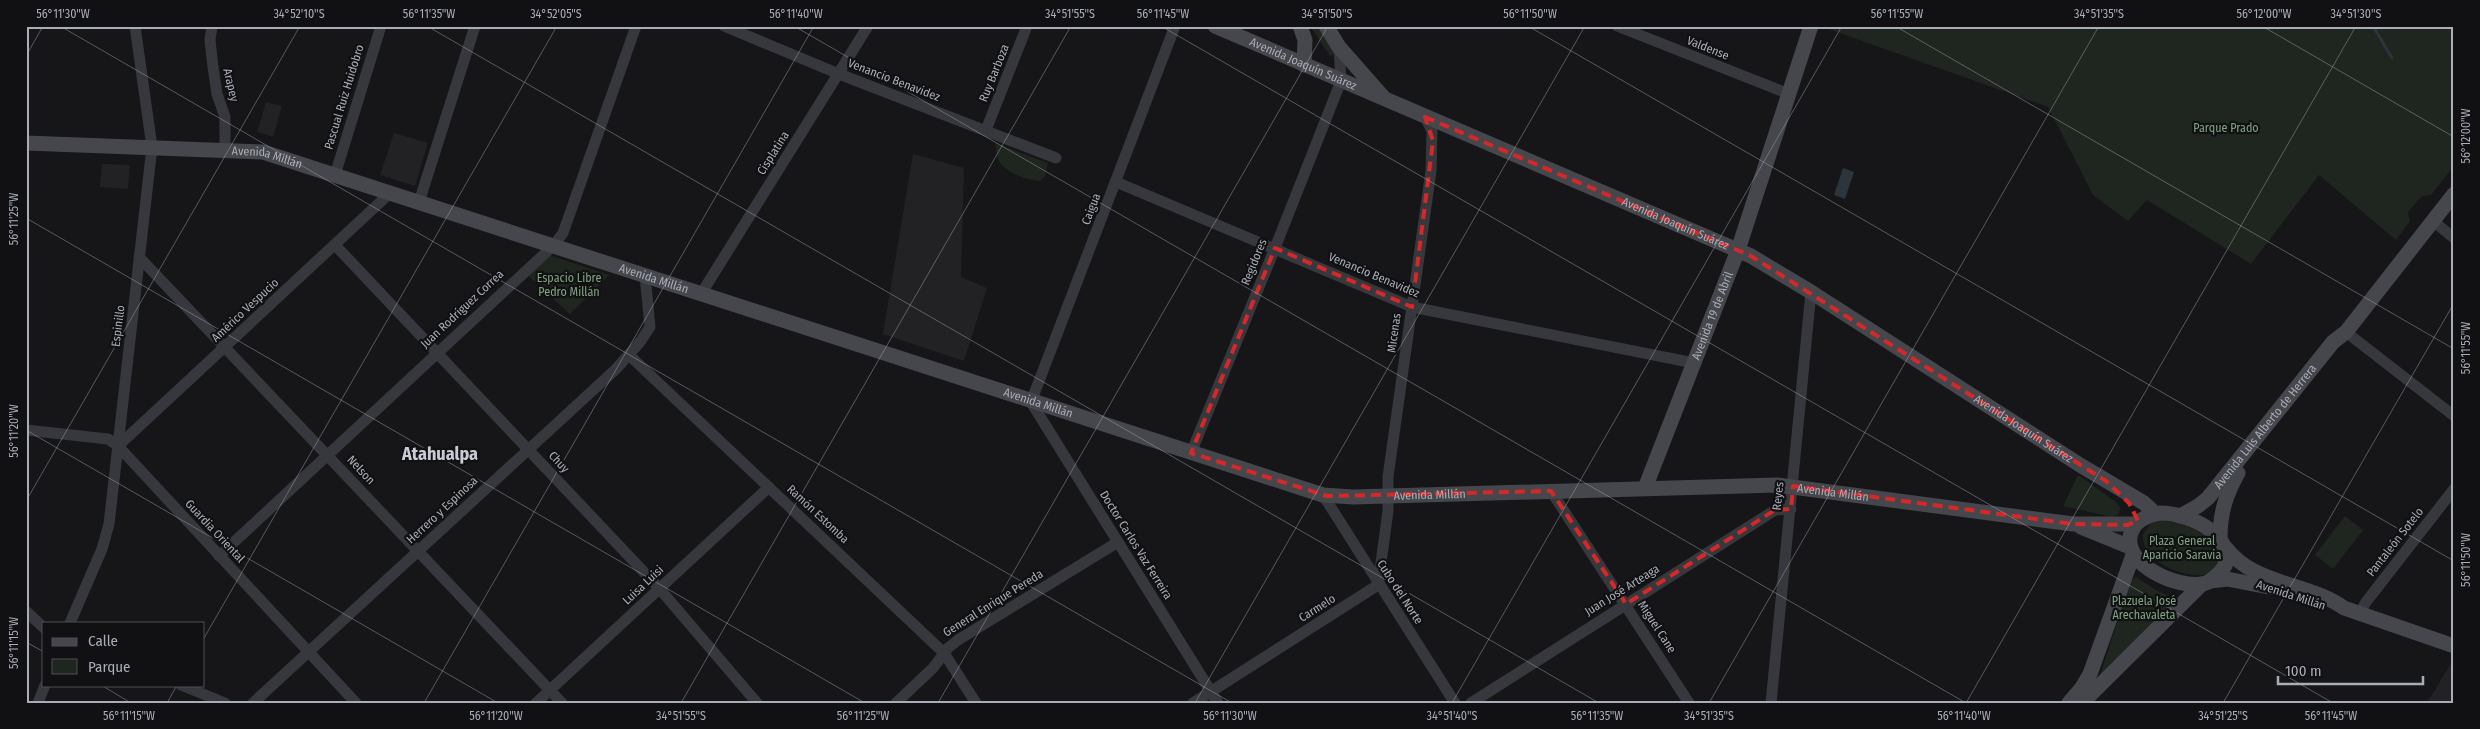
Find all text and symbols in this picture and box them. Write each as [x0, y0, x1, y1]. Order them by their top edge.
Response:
text: 56°11'30"W [36, 7, 90, 21]
text: 34°52'10"S [273, 7, 325, 21]
text: 56°11'35"W [403, 7, 455, 21]
text: 34°52'05"S [530, 7, 582, 21]
text: 56°11'40"W [769, 7, 823, 21]
text: 34°51'55"S [1045, 7, 1095, 21]
text: 56°11'45"W [1137, 7, 1189, 21]
text: 34°51'50"S [1302, 7, 1353, 21]
text: 56°11'50"W [1503, 7, 1557, 21]
text: 56°11'55"W [1871, 7, 1923, 21]
text: 34°51'35"S [2074, 7, 2124, 21]
text: 56°12'00"W [2236, 7, 2292, 21]
text: 34°51'30"S [2331, 7, 2381, 21]
street label: Valdense [1685, 33, 1731, 63]
street label: Avenida Joaquín Suárez [1248, 35, 1359, 93]
street label: Ruy Barboza [976, 42, 1012, 104]
street label: Pascual Ruiz Huidobro [321, 43, 367, 151]
street label: Venancio Benavidez [846, 56, 942, 104]
street label: Arapey [220, 67, 242, 104]
text: 56°12'00"W [2459, 108, 2473, 164]
park label: Parque Prado [2193, 121, 2259, 135]
street label: Cisplatina [754, 129, 792, 177]
street label: Avenida Millán [232, 144, 304, 171]
street label: Caigua [1079, 191, 1103, 227]
text: 56°11'25"W [7, 193, 21, 245]
street label: Avenida Joaquín Suárez [1620, 194, 1731, 253]
street label: Regidores [1238, 237, 1270, 287]
street label: Venancio Benavidez [1326, 250, 1422, 301]
street label: Avenida Millán [617, 261, 690, 296]
street label: Juan Rodríguez Correa [418, 267, 506, 351]
street label: Avenida 19 de Abril [1689, 269, 1736, 362]
park label: Espacio Libre Pedro Millán [537, 271, 601, 299]
street label: Américo Vespucio [209, 275, 281, 345]
street label: Espinillo [108, 304, 128, 348]
street label: Micenas [1384, 312, 1404, 354]
text: 56°11'55"W [2459, 322, 2473, 374]
street label: Avenida Luis Alberto de Herrera [2211, 361, 2319, 492]
street label: Avenida Millán [1002, 385, 1075, 421]
street label: Avenida Joaquín Suárez [1971, 392, 2076, 466]
text: 56°11'20"W [7, 404, 21, 458]
district label: Atahualpa [401, 443, 478, 465]
street label: Chuy [546, 448, 573, 476]
street label: Nelson [344, 453, 378, 487]
street label: Herrero y Espinosa [404, 473, 480, 546]
street label: Reyes [1770, 481, 1786, 511]
street label: Avenida Millán [1796, 481, 1870, 504]
street label: Ramón Estomba [784, 482, 852, 546]
street label: Avenida Millán [1393, 487, 1466, 503]
street label: Doctor Carlos Vaz Ferreira [1097, 488, 1175, 602]
street label: Guardia Oriental [182, 497, 248, 565]
street label: Pantaleón Sotelo [2364, 505, 2426, 579]
text: 56°11'50"W [2459, 533, 2473, 587]
park label: Plaza General Aparicio Saravia [2143, 534, 2221, 562]
street label: Cubo del Norte [1374, 557, 1426, 627]
street label: Juan José Arteaga [1582, 561, 1662, 618]
street label: Luisa Luisi [620, 563, 666, 607]
street label: General Enrique Pereda [941, 567, 1046, 639]
street label: Avenida Millán [2255, 577, 2327, 613]
street label: Carmelo [1296, 591, 1338, 625]
park label: Plazuela José Arechavaleta [2112, 594, 2176, 622]
street label: Miguel Cane [1635, 598, 1679, 656]
text: 56°11'15"W [7, 617, 21, 669]
legend [42, 622, 205, 686]
text: Calle [88, 632, 118, 650]
scale bar [2278, 654, 2422, 686]
text: Parque [88, 658, 131, 676]
text: 100 m [2285, 662, 2322, 680]
text: 56°11'15"W [103, 709, 155, 723]
text: 56°11'20"W [469, 709, 523, 723]
text: 34°51'55"S [656, 709, 706, 723]
text: 56°11'25"W [837, 709, 889, 723]
text: 56°11'30"W [1203, 709, 1257, 723]
text: 34°51'40"S [1427, 709, 1477, 723]
text: 56°11'35"W [1571, 709, 1623, 723]
text: 34°51'35"S [1684, 709, 1734, 723]
text: 56°11'40"W [1937, 709, 1991, 723]
text: 34°51'25"S [2198, 709, 2248, 723]
text: 56°11'45"W [2305, 709, 2357, 723]

